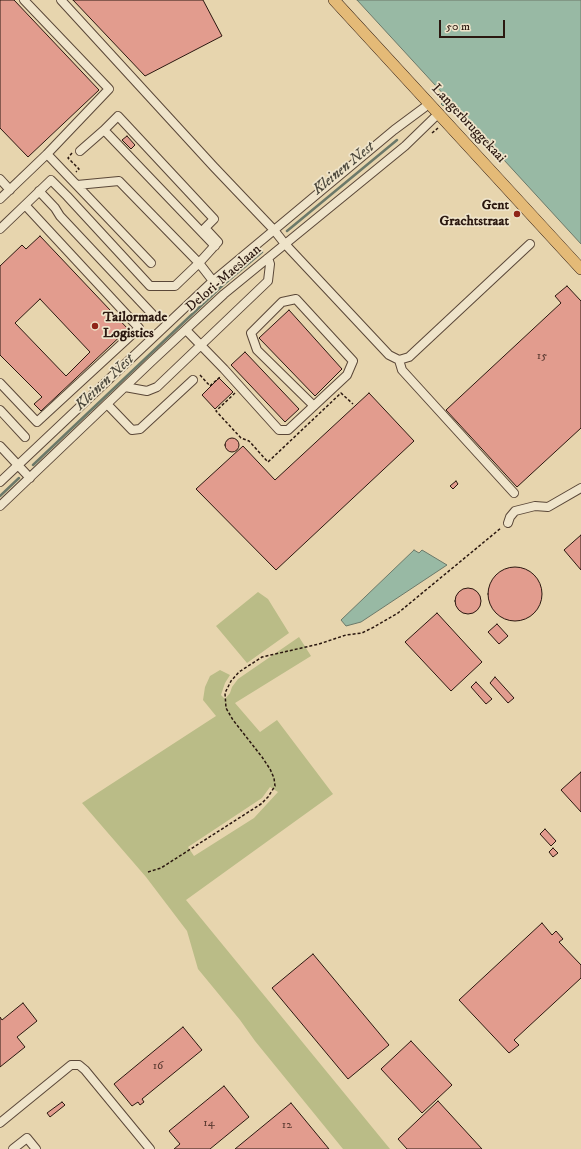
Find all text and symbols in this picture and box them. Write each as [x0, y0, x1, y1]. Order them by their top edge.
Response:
scale bar [441, 12, 507, 38]
text: 50 m [446, 19, 470, 34]
street label: Langerbruggekaai [427, 81, 509, 167]
water label: Kleinen Nest [310, 139, 378, 199]
place label: Gent Grachtstraat [440, 198, 509, 230]
marker: Gent Grachtstraat [512, 209, 522, 219]
street label: Delori-Maeslaan [183, 242, 265, 316]
place label: Tailormade Logistics [103, 310, 167, 342]
marker: Tailormade Logistics [90, 321, 100, 331]
house number: 15 [537, 350, 547, 364]
water label: Kleinen Nest [72, 351, 138, 415]
house number: 16 [153, 1060, 163, 1074]
house number: 14 [203, 1117, 215, 1131]
house number: 12 [282, 1119, 292, 1133]

